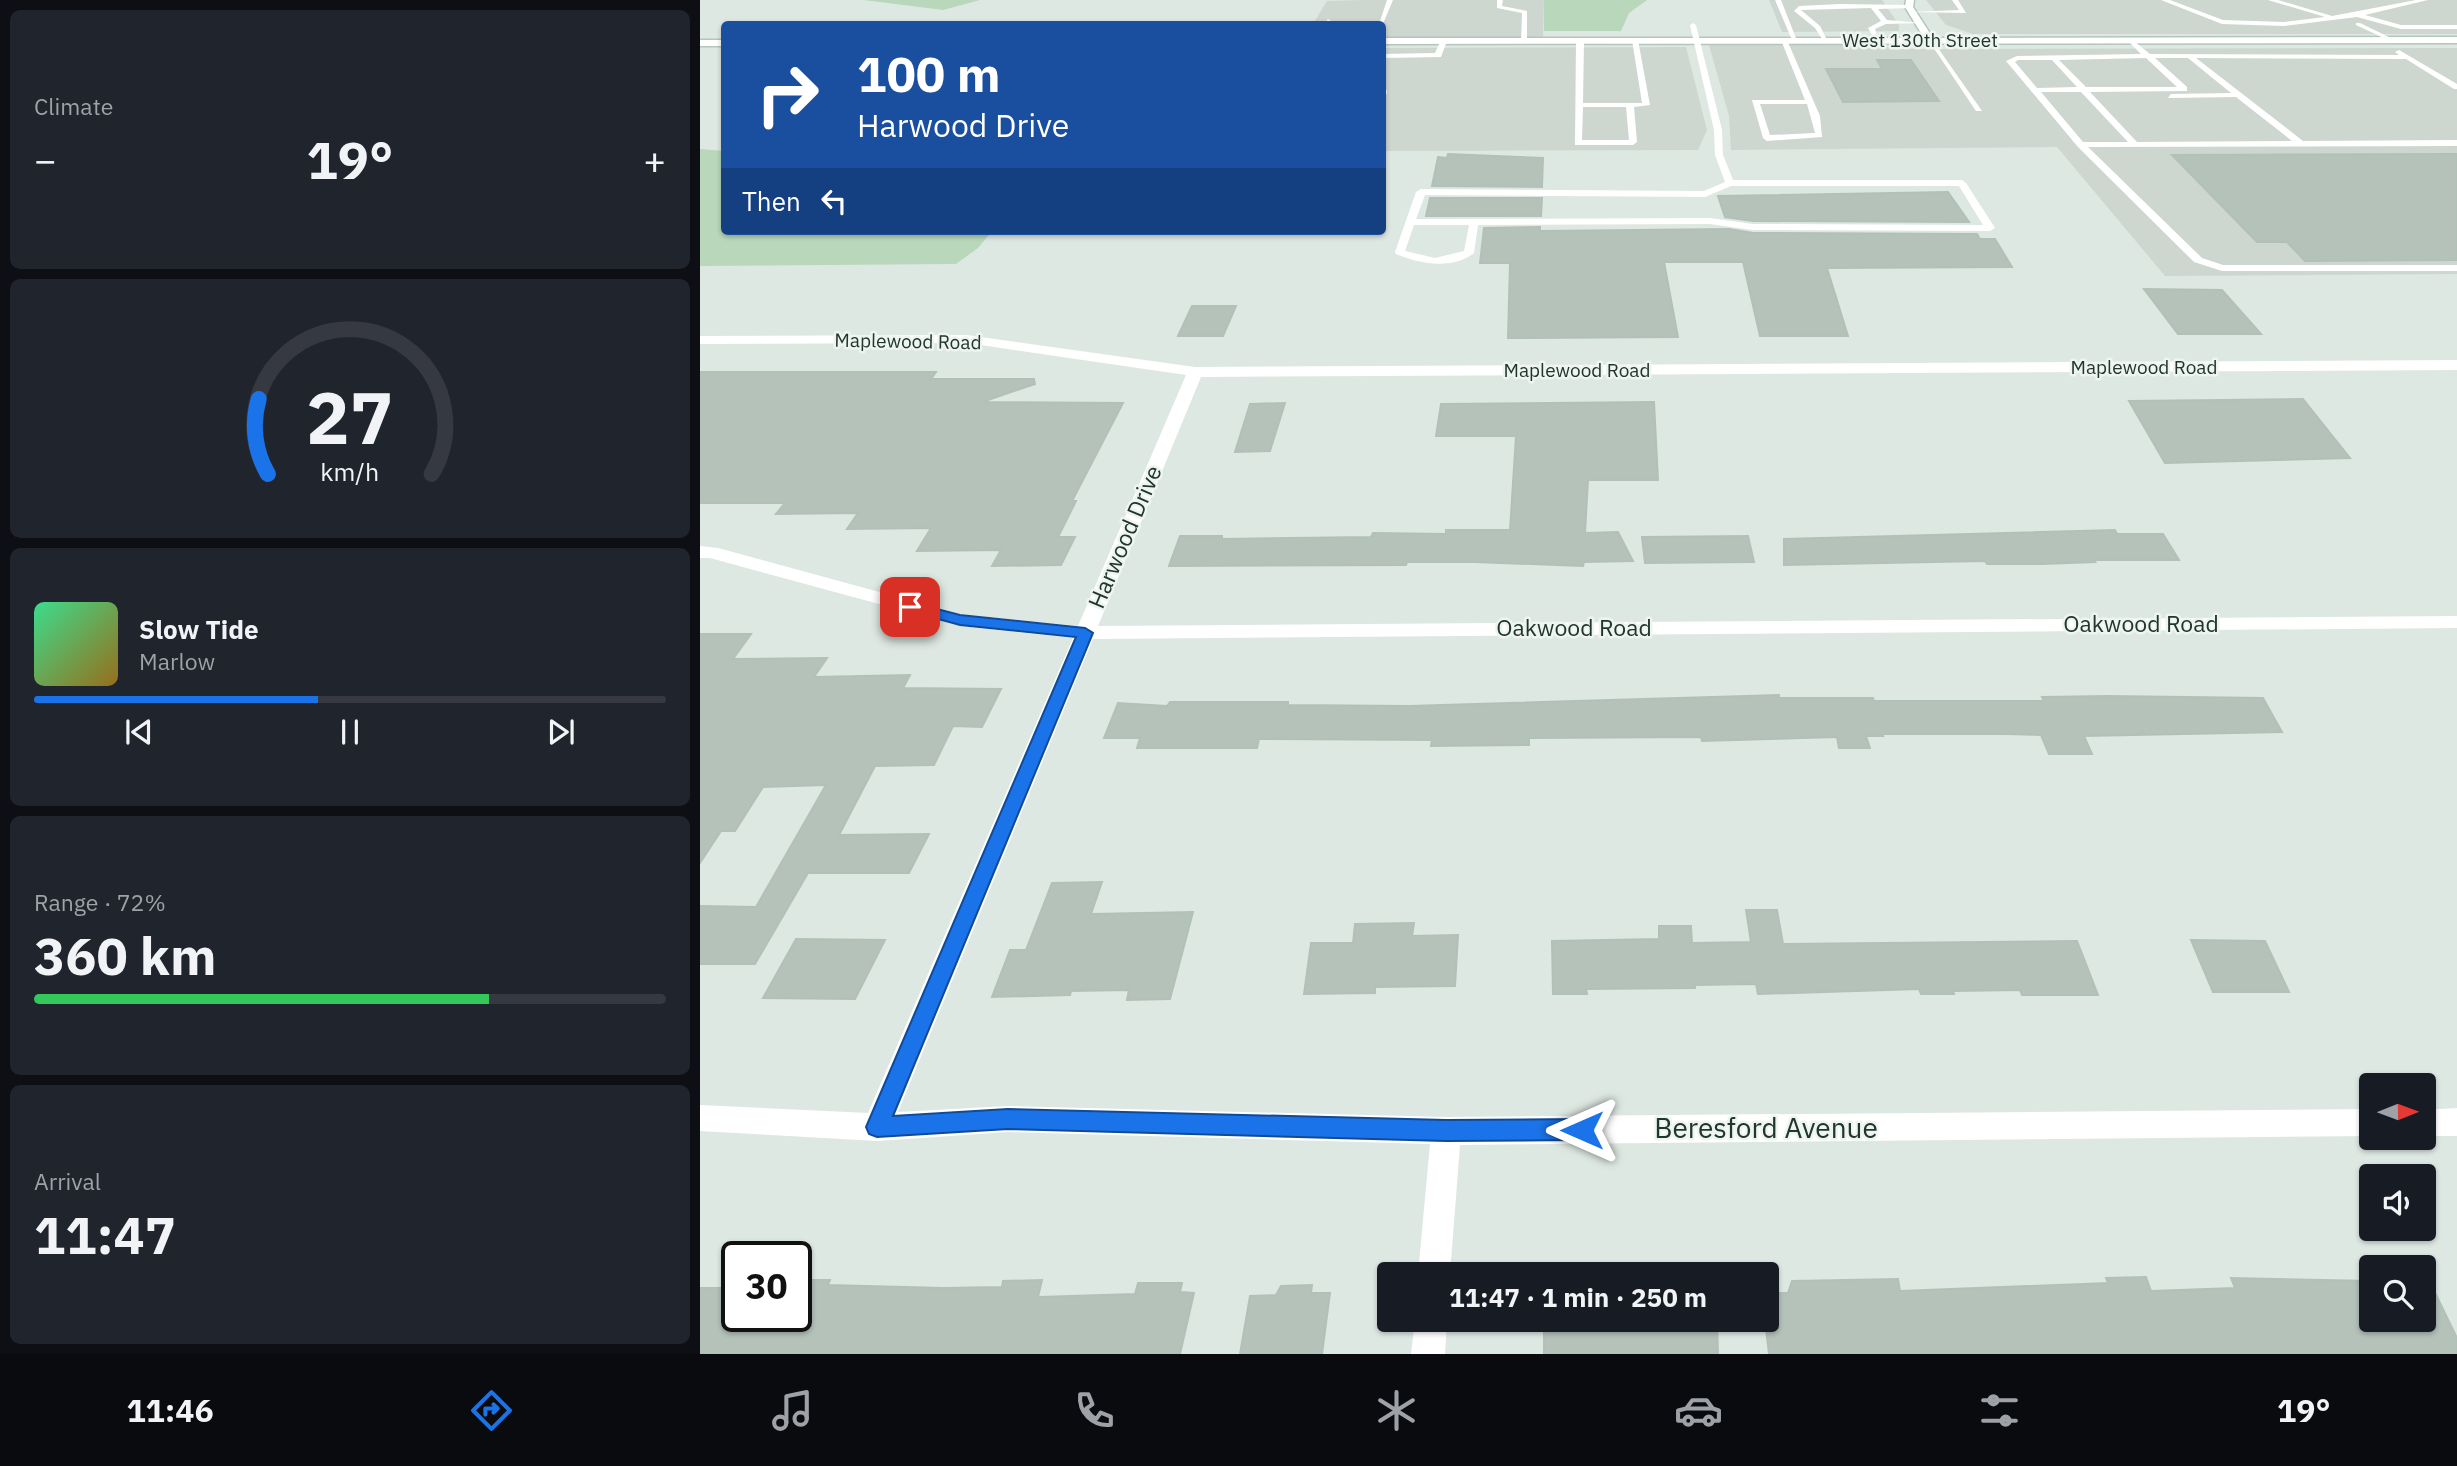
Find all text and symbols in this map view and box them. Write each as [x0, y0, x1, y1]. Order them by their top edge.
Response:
street label: West 130th Street [1842, 28, 1998, 52]
text: 100 m [857, 42, 1001, 105]
icon: right [742, 49, 833, 140]
text: Climate [34, 91, 113, 121]
text: Harwood Drive [857, 104, 1069, 146]
text: 19° [307, 126, 393, 193]
text: − [34, 135, 57, 184]
text: + [643, 135, 666, 184]
icon: left [815, 182, 853, 220]
text: Then [742, 184, 801, 218]
street label: Maplewood Road [834, 328, 982, 354]
street label: Maplewood Road [2070, 355, 2218, 379]
street label: Maplewood Road [1503, 358, 1651, 382]
text: 27 [306, 370, 394, 465]
text: km/h [321, 455, 379, 488]
street label: Harwood Drive [1080, 461, 1168, 613]
pin [880, 577, 940, 637]
icon: arrive [891, 588, 929, 626]
street label: Oakwood Road [2063, 608, 2219, 638]
text: Slow Tide [139, 612, 259, 646]
street label: Oakwood Road [1496, 612, 1652, 642]
text: Marlow [139, 646, 215, 676]
icon: previous [120, 713, 158, 751]
icon: pause [331, 713, 369, 751]
icon: next [542, 713, 580, 751]
text: Range · 72% [34, 887, 166, 917]
text: 360 km [34, 922, 216, 989]
north arrow [2359, 1073, 2436, 1150]
map controls [2359, 1073, 2436, 1332]
position arrow [1545, 1093, 1619, 1167]
street label: Beresford Avenue [1654, 1109, 1878, 1146]
button: sound [2359, 1164, 2436, 1241]
text: Arrival [34, 1166, 101, 1196]
text: 11:47 [34, 1201, 176, 1268]
speed limit sign: 30 [721, 1241, 812, 1332]
button: search [2359, 1255, 2436, 1332]
text: 11:47 · 1 min · 250 m [1449, 1280, 1707, 1314]
icon: directions [467, 1386, 516, 1435]
icon: music [768, 1386, 817, 1435]
icon: phone [1070, 1386, 1119, 1435]
icon: climate [1372, 1386, 1421, 1435]
icon: car [1674, 1386, 1723, 1435]
icon: filters [1975, 1386, 2024, 1435]
text: 11:46 [126, 1389, 214, 1431]
text: 19° [2277, 1389, 2331, 1431]

